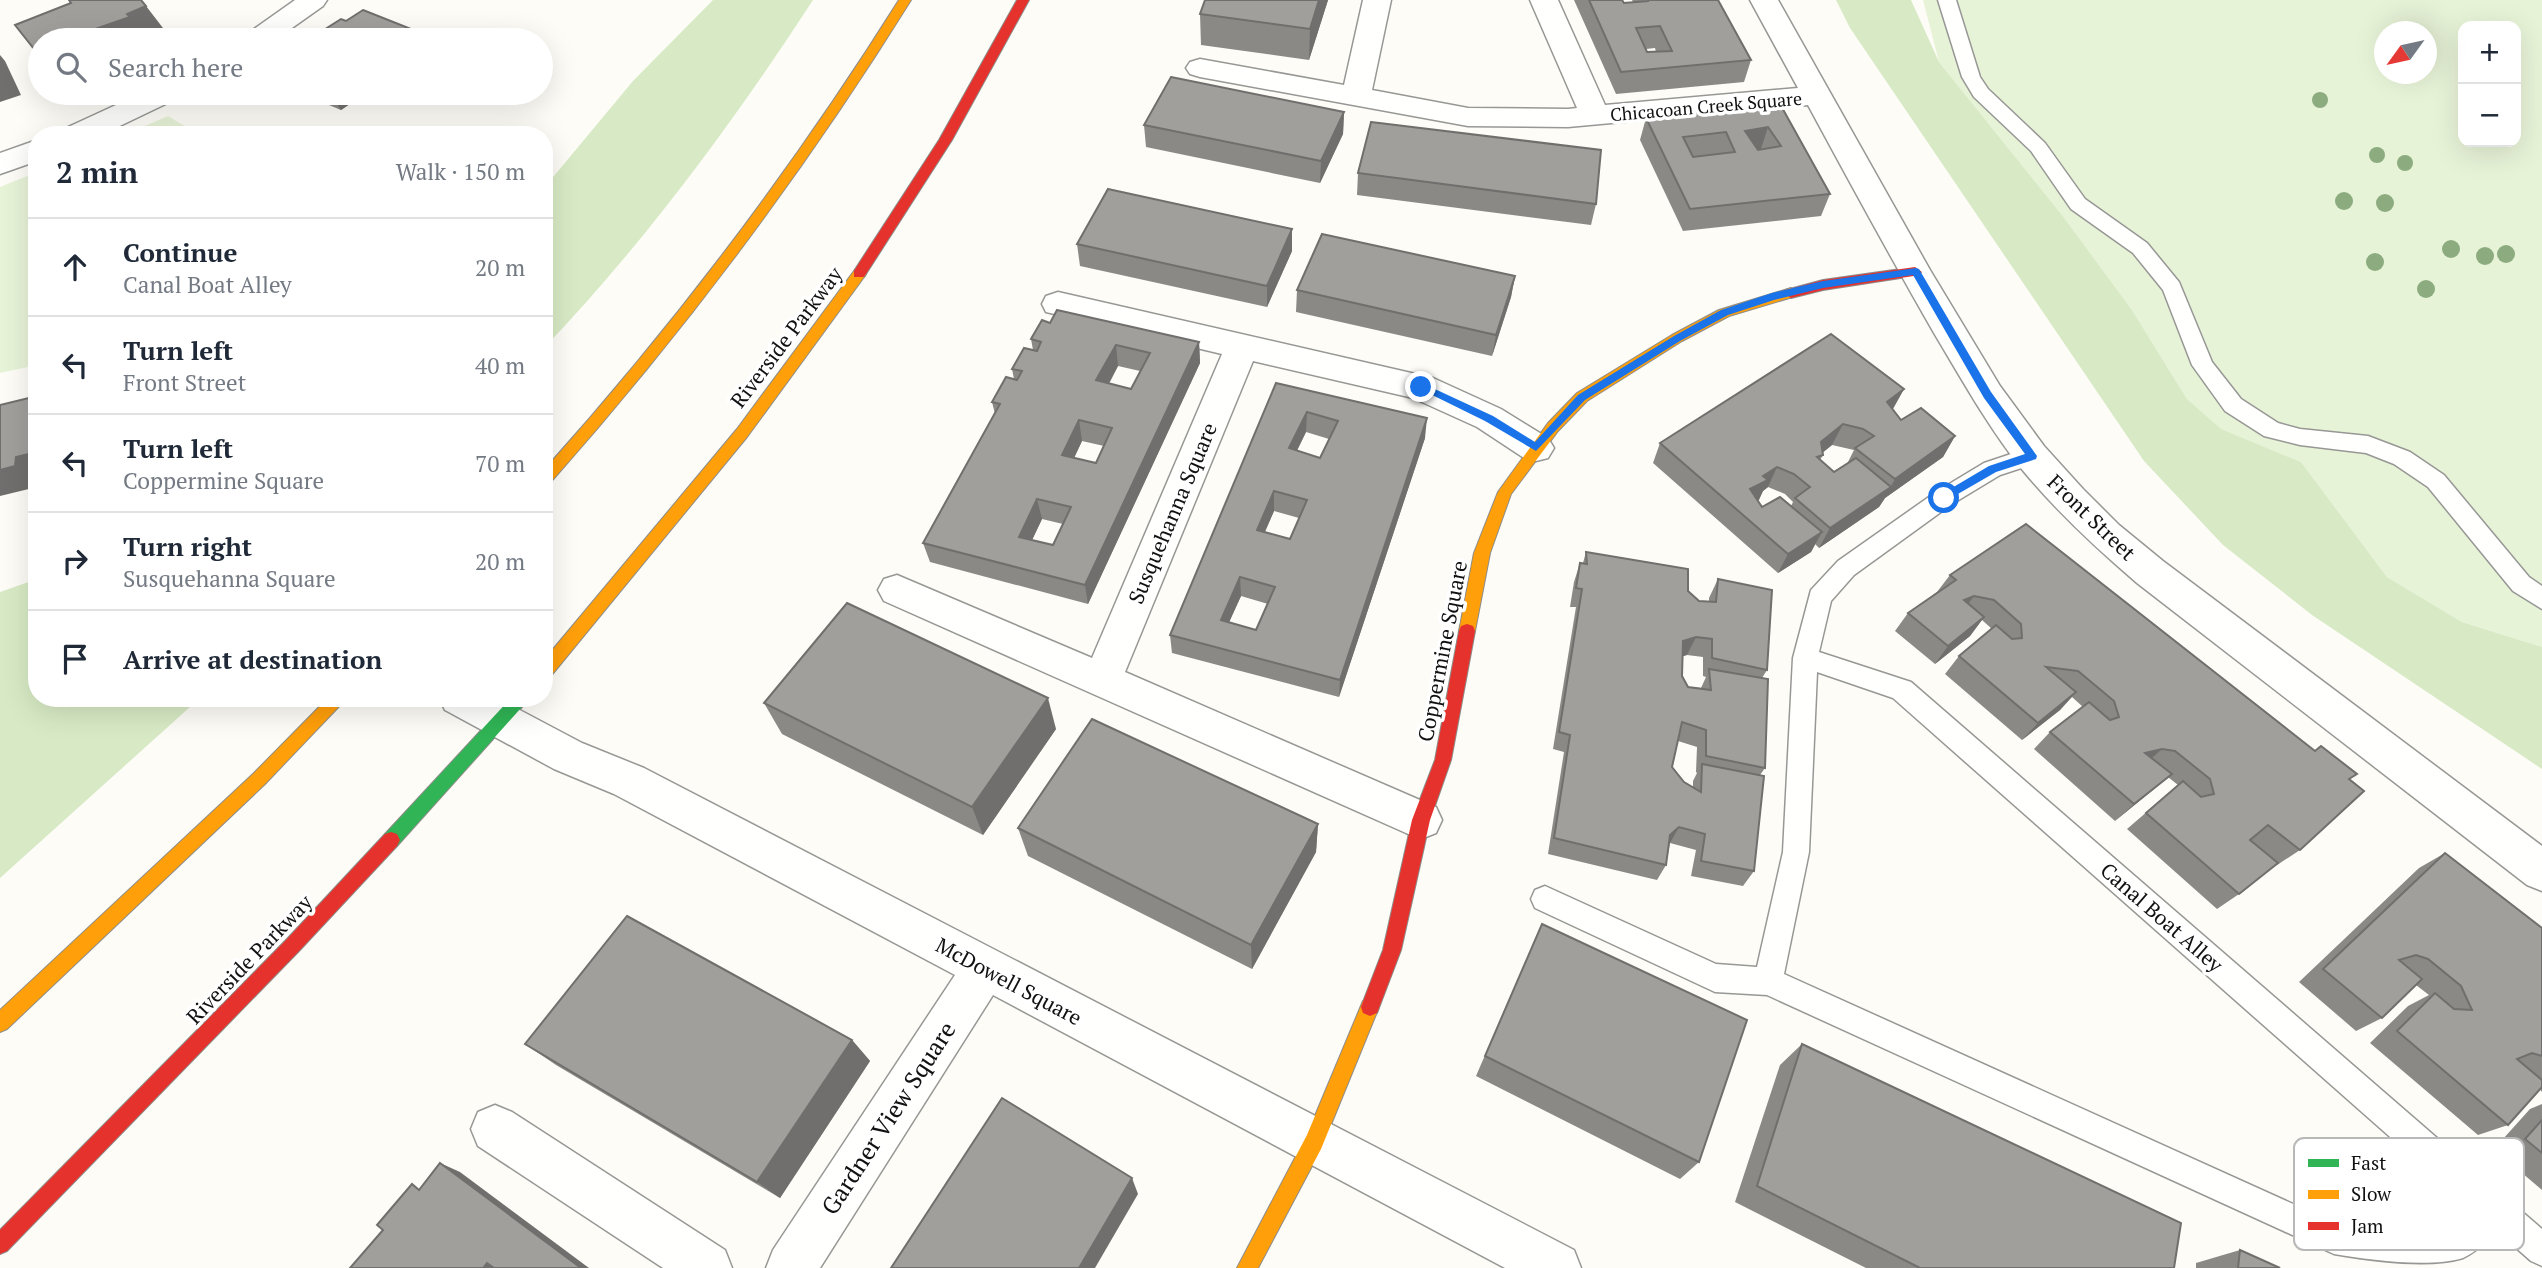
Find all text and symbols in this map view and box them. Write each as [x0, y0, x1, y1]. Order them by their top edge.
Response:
north arrow [2374, 21, 2437, 84]
map controls [2458, 21, 2521, 147]
button: + [2458, 21, 2521, 84]
search box [28, 28, 553, 105]
icon: search [52, 48, 90, 86]
text: Search here [108, 50, 243, 84]
button: − [2458, 84, 2521, 147]
street label: Chicacoan Creek Square [1609, 86, 1803, 126]
text: 2 min [56, 152, 138, 192]
text: Walk · 150 m [396, 156, 525, 187]
text: Continue [123, 235, 237, 269]
icon: ahead [56, 248, 94, 286]
text: 20 m [475, 252, 525, 283]
street label: Riverside Parkway [724, 260, 849, 413]
text: Canal Boat Alley [123, 269, 292, 300]
text: Turn left [123, 333, 233, 367]
icon: left [56, 346, 94, 384]
text: 40 m [475, 350, 525, 381]
text: Front Street [123, 367, 246, 398]
route end [1405, 371, 1436, 402]
street label: Susquehanna Square [1121, 418, 1223, 608]
text: Turn left [123, 431, 233, 465]
icon: left [56, 444, 94, 482]
text: 70 m [475, 448, 525, 479]
text: Coppermine Square [123, 465, 324, 496]
street label: Front Street [2042, 468, 2142, 566]
route start [1928, 482, 1959, 513]
text: Turn right [123, 529, 252, 563]
icon: right [56, 542, 94, 580]
text: 20 m [475, 546, 525, 577]
street label: Coppermine Square [1411, 558, 1473, 744]
text: Susquehanna Square [123, 563, 336, 594]
icon: arrive [56, 640, 94, 678]
text: Arrive at destination [123, 642, 382, 676]
street label: Canal Boat Alley [2095, 856, 2230, 978]
street label: Riverside Parkway [180, 888, 318, 1030]
street label: McDowell Square [931, 931, 1087, 1031]
street label: Gardner View Square [814, 1015, 962, 1221]
legend [2294, 1138, 2524, 1250]
text: Fast [2351, 1150, 2386, 1175]
text: Slow [2351, 1181, 2392, 1206]
text: Jam [2351, 1213, 2384, 1238]

